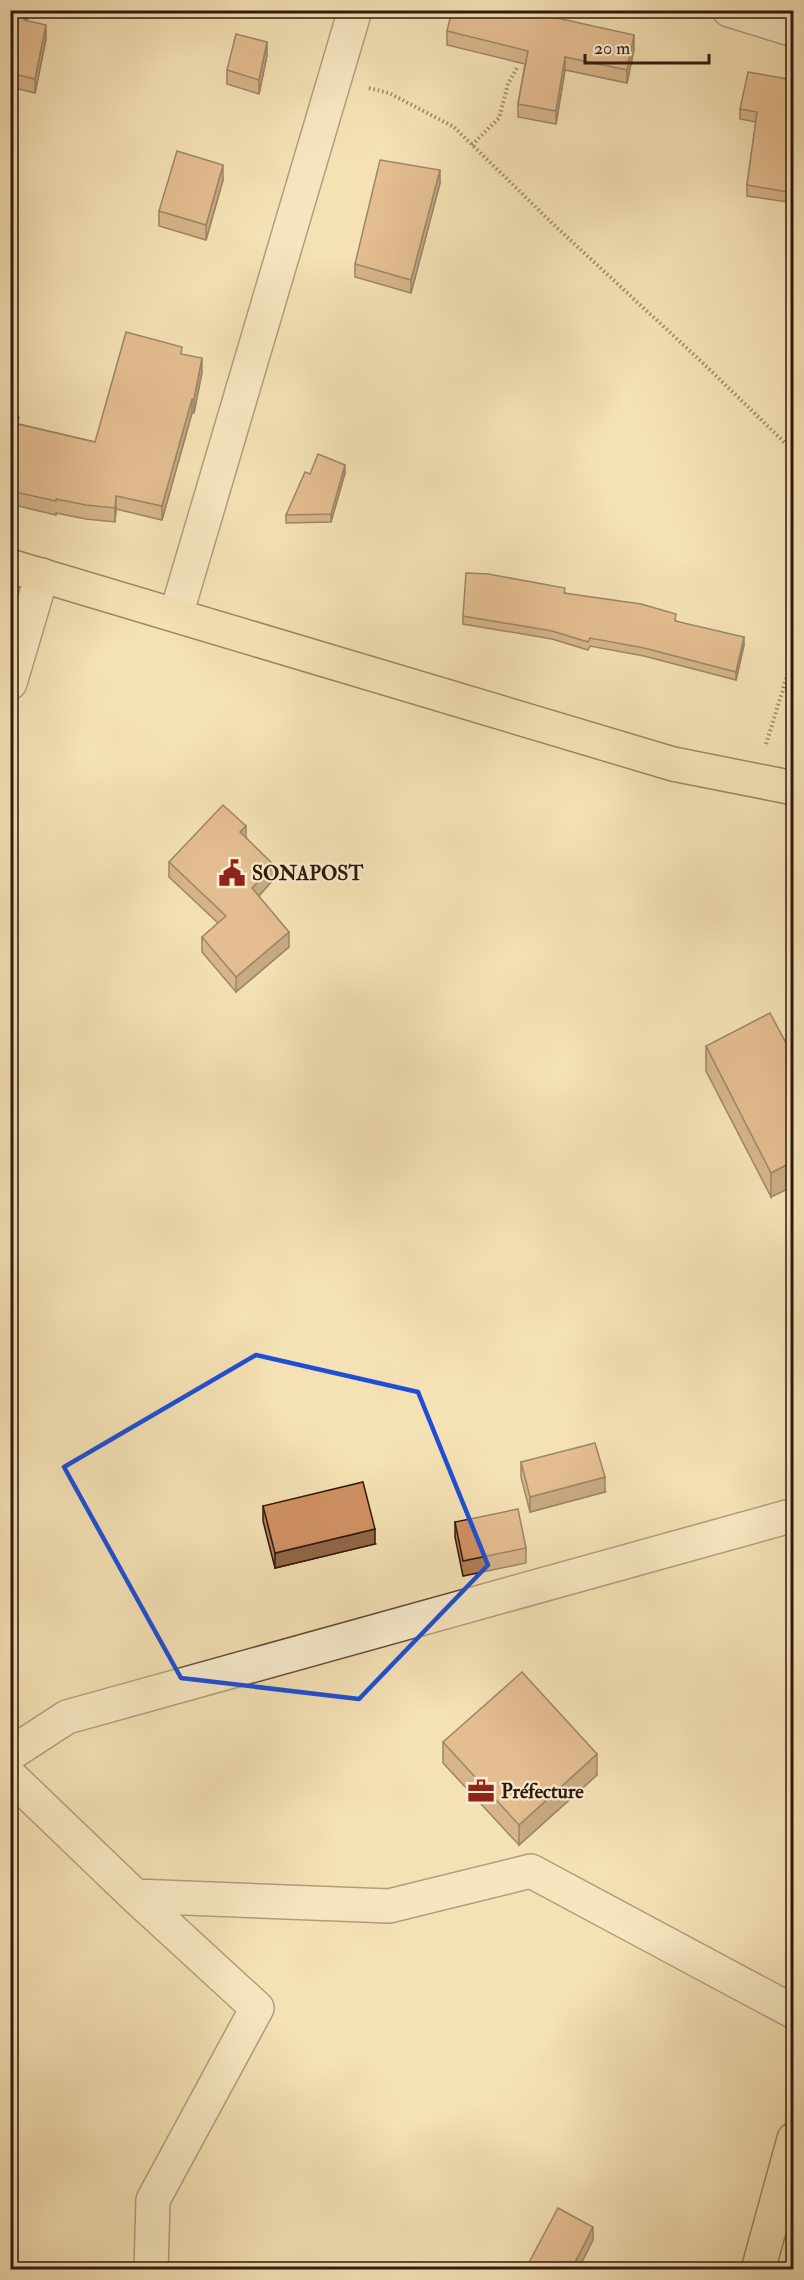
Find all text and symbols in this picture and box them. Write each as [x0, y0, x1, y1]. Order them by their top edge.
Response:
scale bar [585, 27, 710, 65]
text: 20 m [594, 37, 630, 60]
public building icon: SONAPOST [217, 858, 247, 888]
place label: SONAPOST [252, 861, 363, 886]
office icon: Préfecture [466, 1776, 496, 1806]
place label: Préfecture [501, 1779, 584, 1804]

